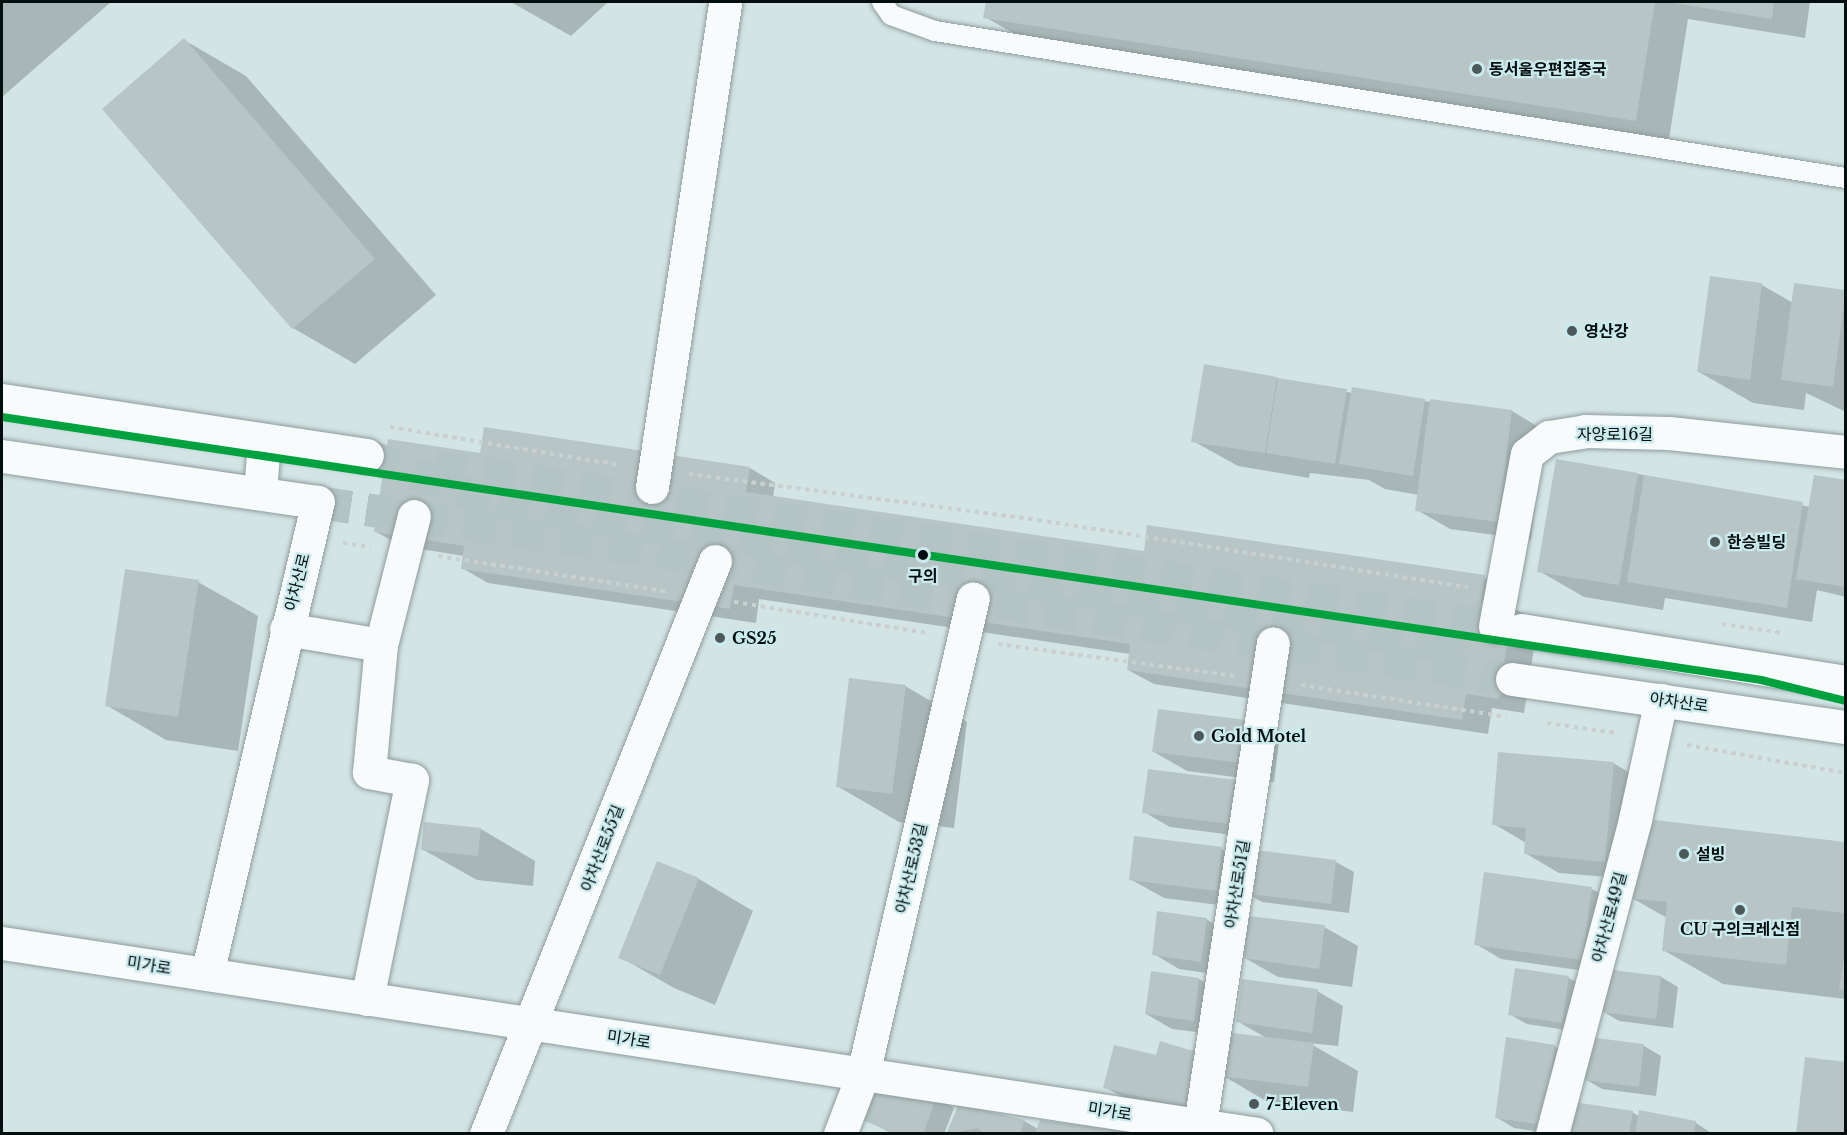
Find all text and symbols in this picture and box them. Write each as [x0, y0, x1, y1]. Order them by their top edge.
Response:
place label: 동서울우편집중국 [1489, 59, 1607, 79]
marker: 동서울우편집중국 [1470, 62, 1484, 76]
place label: 영산강 [1584, 321, 1628, 341]
marker: 영산강 [1565, 324, 1579, 338]
street label: 자양로16길 [1577, 424, 1653, 444]
place label: 한승빌딩 [1727, 532, 1786, 552]
marker: 한승빌딩 [1708, 535, 1722, 549]
marker: 구의 [914, 546, 932, 564]
street label: 아차산로 [281, 551, 313, 613]
place label: 구의 [908, 566, 938, 586]
place label: GS25 [732, 628, 777, 648]
marker: GS25 [713, 631, 727, 645]
street label: 아차산로 [1649, 688, 1709, 716]
place label: Gold Motel [1211, 726, 1306, 746]
marker: Gold Motel [1192, 729, 1206, 743]
street label: 아차산로55길 [577, 802, 627, 894]
street label: 아차산로53길 [891, 821, 931, 915]
street label: 아차산로51길 [1220, 838, 1254, 930]
place label: 설빙 [1696, 844, 1725, 864]
marker: 설빙 [1677, 847, 1691, 861]
street label: 아차산로49길 [1588, 869, 1630, 965]
marker: CU 구의크레신점 [1733, 903, 1747, 917]
place label: CU 구의크레신점 [1680, 919, 1800, 939]
street label: 미가로 [126, 952, 172, 978]
street label: 미가로 [606, 1026, 652, 1052]
place label: 7-Eleven [1266, 1094, 1339, 1114]
marker: 7-Eleven [1247, 1097, 1261, 1111]
street label: 미가로 [1087, 1098, 1133, 1124]

